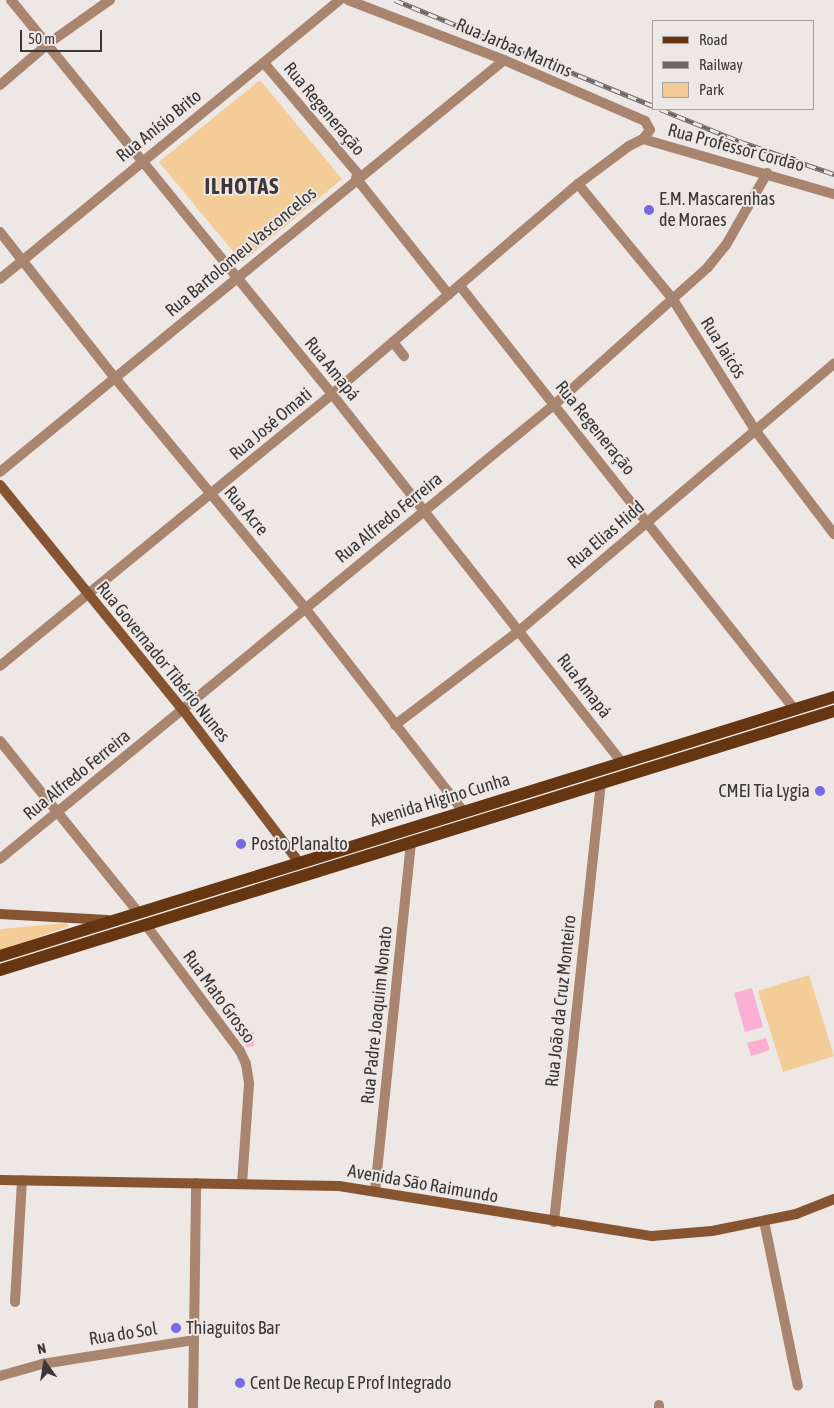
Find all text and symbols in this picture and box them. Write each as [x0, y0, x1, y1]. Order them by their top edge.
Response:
street label: Rua Jarbas Martins [453, 14, 575, 82]
scale bar [22, 20, 105, 52]
legend [652, 20, 814, 110]
text: 50 m [28, 30, 55, 47]
text: Road [699, 31, 728, 48]
text: Railway [699, 56, 743, 73]
street label: Rua Regeneração [279, 58, 369, 160]
text: Park [699, 81, 724, 98]
street label: Rua Anísio Brito [112, 85, 206, 167]
street label: Rua Professor Cordão [665, 119, 807, 177]
district label: ILHOTAS [204, 174, 280, 200]
street label: Rua Bartolomeu Vasconcelos [161, 183, 321, 321]
place label: E.M. Mascarenhas de Moraes [659, 189, 775, 232]
marker: E.M. Mascarenhas de Moraes [643, 204, 655, 216]
street label: Rua Jaicós [696, 313, 750, 383]
street label: Rua Amapá [300, 333, 364, 405]
street label: Rua Regeneração [550, 377, 640, 479]
street label: Rua José Omati [225, 383, 317, 465]
street label: Rua Alfredo Ferreira [331, 468, 447, 568]
street label: Rua Acre [219, 482, 273, 540]
street label: Rua Elias Hidd [563, 497, 649, 573]
street label: Rua Governador Tibério Nunes [92, 577, 234, 747]
street label: Rua Amapá [552, 650, 616, 722]
street label: Rua Alfredo Ferreira [19, 725, 135, 825]
street label: Avenida Higino Cunha [367, 768, 513, 832]
place label: CMEI Tia Lygia [719, 780, 810, 802]
marker: CMEI Tia Lygia [814, 785, 826, 797]
place label: Posto Planalto [251, 833, 348, 855]
marker: Posto Planalto [235, 838, 247, 850]
street label: Rua João da Cruz Monteiro [541, 914, 581, 1088]
street label: Rua Padre Joaquim Nonato [357, 925, 397, 1105]
street label: Rua Mato Grosso [178, 946, 260, 1048]
street label: Avenida São Raimundo [346, 1160, 500, 1208]
place label: Thiaguitos Bar [186, 1317, 280, 1339]
street label: Rua do Sol [87, 1318, 159, 1350]
marker: Thiaguitos Bar [170, 1322, 182, 1334]
north arrow [20, 1338, 70, 1388]
text: N [36, 1340, 47, 1357]
place label: Cent De Recup E Prof Integrado [250, 1372, 452, 1394]
marker: Cent De Recup E Prof Integrado [234, 1377, 246, 1389]

